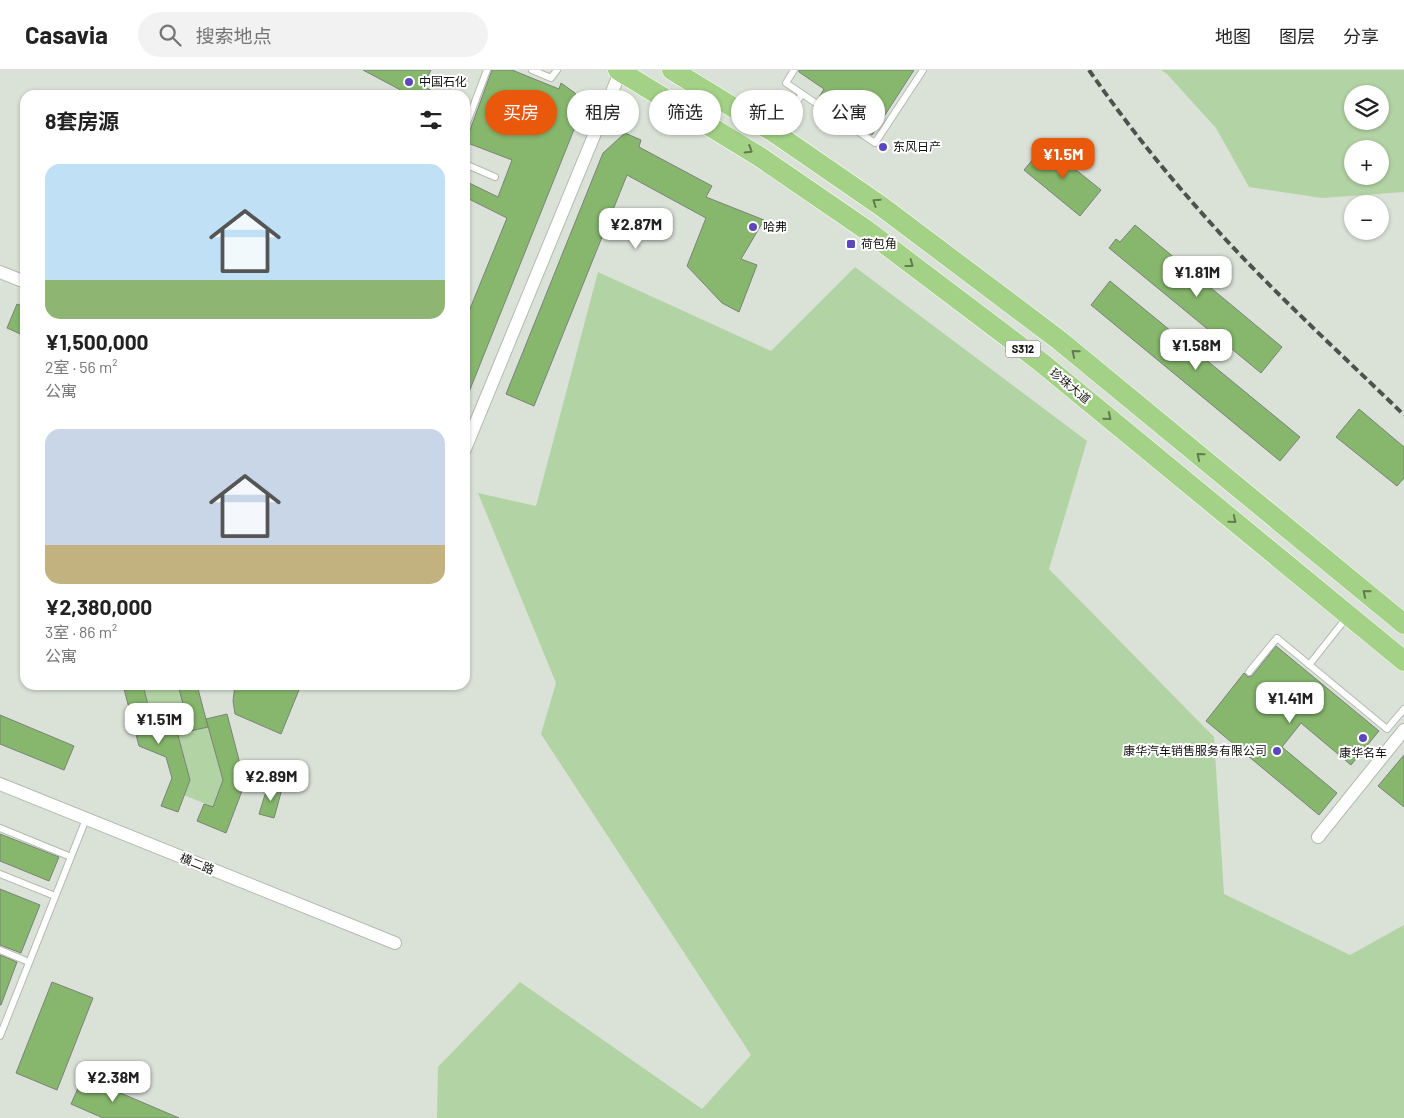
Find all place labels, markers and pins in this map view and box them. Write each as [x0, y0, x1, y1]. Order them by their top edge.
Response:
place label: 中国石化 [419, 74, 467, 88]
marker: 中国石化 [403, 76, 415, 88]
pin: ¥1.5M [1028, 138, 1098, 180]
place label: 东风日产 [893, 139, 941, 153]
marker: 东风日产 [877, 141, 889, 153]
pin: ¥2.87M [595, 208, 677, 250]
place label: 哈弗 [763, 219, 787, 233]
marker: 哈弗 [747, 221, 759, 233]
place label: 荷包角 [861, 236, 897, 250]
marker: 荷包角 [845, 238, 857, 250]
pin: ¥1.81M [1156, 256, 1238, 298]
pin: ¥1.58M [1155, 328, 1237, 371]
pin: ¥1.41M [1249, 682, 1331, 724]
pin: ¥1.51M [118, 702, 200, 745]
marker: 康华名车 [1357, 732, 1369, 744]
place label: 康华汽车销售服务有限公司 [1123, 743, 1267, 757]
marker: 康华汽车销售服务有限公司 [1271, 745, 1283, 757]
place label: 康华名车 [1339, 745, 1387, 759]
pin: ¥2.89M [230, 760, 312, 802]
pin: ¥2.38M [72, 1060, 154, 1103]

